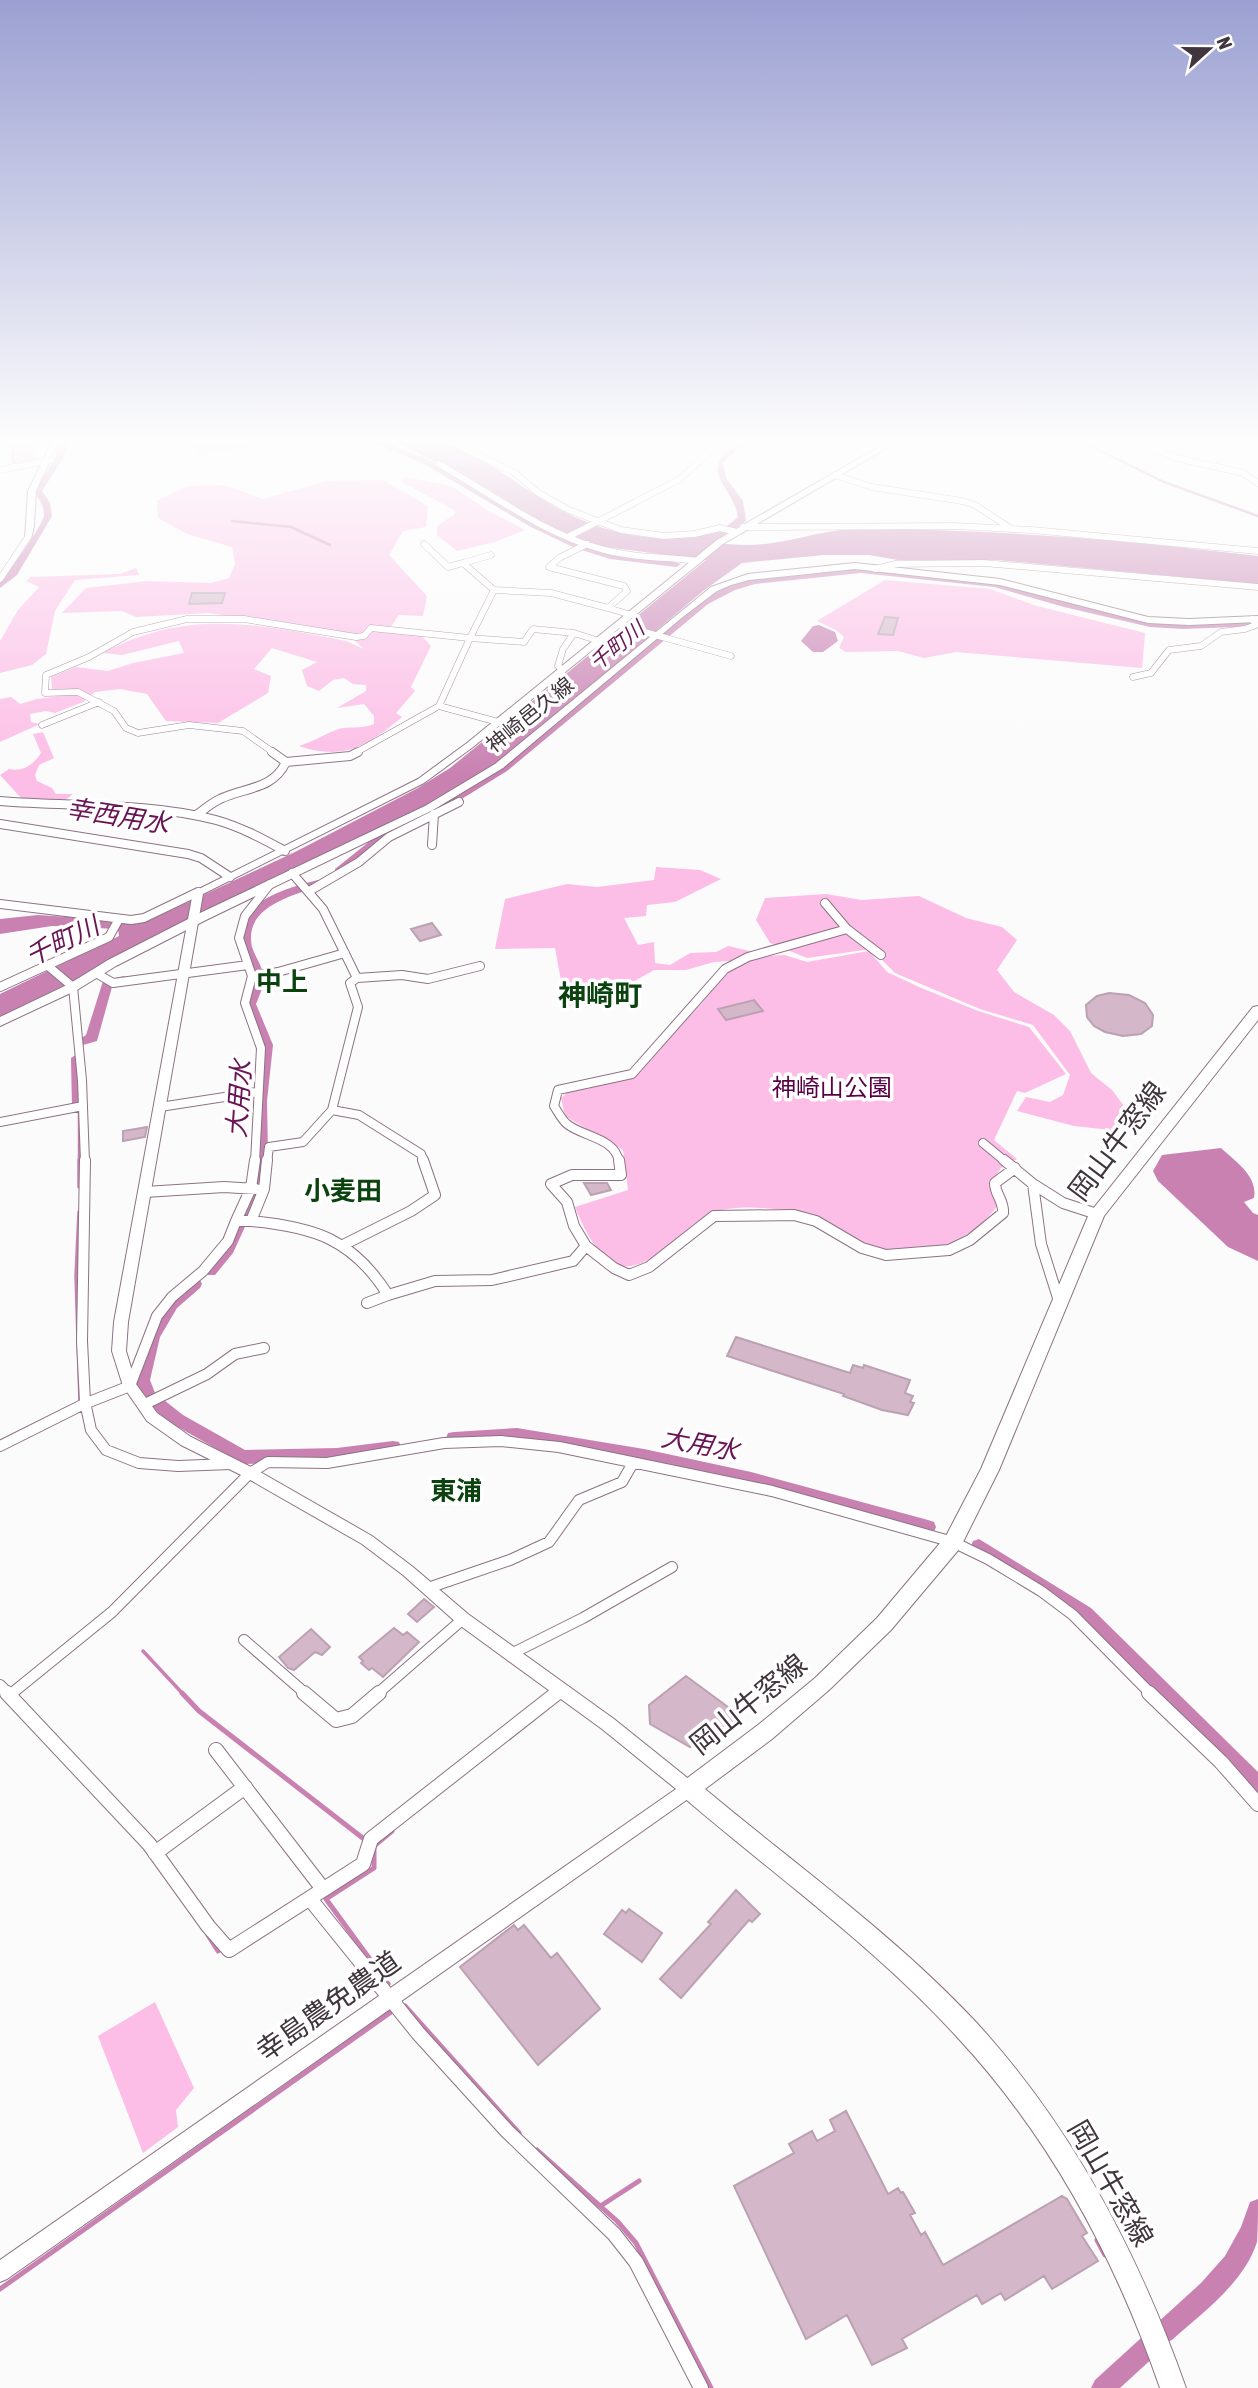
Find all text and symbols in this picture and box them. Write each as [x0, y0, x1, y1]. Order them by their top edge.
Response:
north arrow [1174, 14, 1244, 84]
text: N [1213, 34, 1237, 52]
water label: 千町川 [584, 615, 650, 674]
street label: 神崎邑久線 [481, 672, 578, 757]
water label: 幸西用水 [64, 793, 175, 839]
water label: 千町川 [20, 909, 106, 972]
district label: 中上 [256, 967, 308, 997]
district label: 神崎町 [558, 979, 642, 1011]
water label: 大用水 [221, 1056, 257, 1139]
park label: 神崎山公園 [772, 1074, 892, 1101]
street label: 岡山牛窓線 [1062, 1075, 1172, 1207]
district label: 小麦田 [304, 1176, 382, 1206]
water label: 大用水 [659, 1422, 744, 1467]
district label: 東浦 [430, 1476, 482, 1506]
street label: 岡山牛窓線 [684, 1648, 812, 1760]
street label: 幸島農免農道 [250, 1945, 406, 2067]
street label: 岡山牛窓線 [1062, 2114, 1160, 2252]

